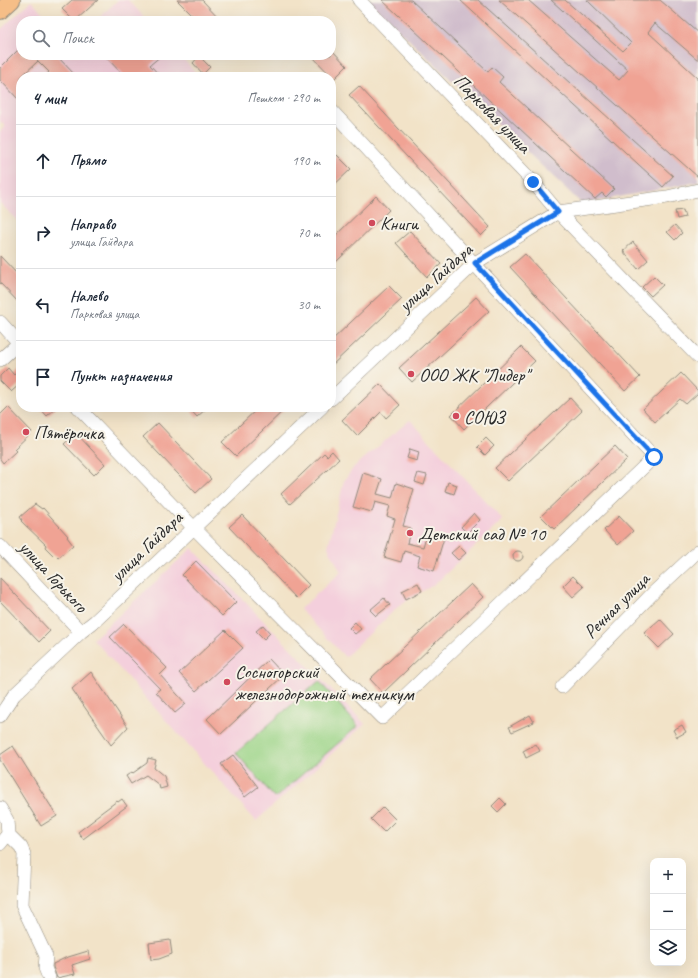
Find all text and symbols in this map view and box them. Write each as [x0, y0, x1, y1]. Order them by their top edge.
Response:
search box [16, 16, 336, 60]
icon: search [30, 27, 52, 49]
text: Поиск [62, 29, 94, 48]
street label: Парковая улица [448, 69, 537, 160]
text: 4 мин [32, 88, 67, 109]
text: Пешком · 290 m [247, 90, 320, 106]
icon: ahead [32, 150, 54, 172]
text: Прямо [70, 151, 106, 170]
text: 190 m [292, 153, 320, 169]
route end [524, 173, 542, 191]
place label: Книги [380, 212, 420, 236]
text: Направо [70, 215, 116, 234]
marker: Книги [367, 218, 377, 228]
icon: right [32, 222, 54, 244]
text: 70 m [298, 225, 320, 241]
text: улица Гайдара [70, 234, 133, 250]
street label: улица Гайдара [393, 237, 479, 318]
text: Налево [70, 287, 108, 306]
icon: left [32, 294, 54, 316]
text: 30 m [298, 297, 320, 313]
text: Парковая улица [70, 306, 139, 322]
place label: ООО ЖК "Лидер" [419, 363, 532, 387]
icon: arrive [32, 366, 54, 388]
text: Пункт назначения [70, 367, 172, 386]
marker: ООО ЖК "Лидер" [406, 369, 416, 379]
place label: СОЮЗ [464, 405, 507, 429]
marker: СОЮЗ [451, 411, 461, 421]
place label: Пятёрочка [34, 421, 105, 445]
marker: Пятёрочка [21, 427, 31, 437]
route start [645, 448, 663, 466]
street label: улица Гайдара [105, 505, 189, 588]
place label: Детский сад № 10 [418, 522, 547, 546]
marker: Детский сад № 10 [405, 528, 415, 538]
street label: улица Горького [13, 535, 94, 619]
street label: Речная улица [579, 566, 656, 644]
place label: Сосногорский железнодорожный техникум [235, 660, 415, 706]
marker: Сосногорский железнодорожный техникум [222, 677, 232, 687]
map controls [650, 858, 686, 966]
button: + [650, 858, 686, 894]
button: − [650, 894, 686, 930]
button: layers [650, 930, 686, 966]

